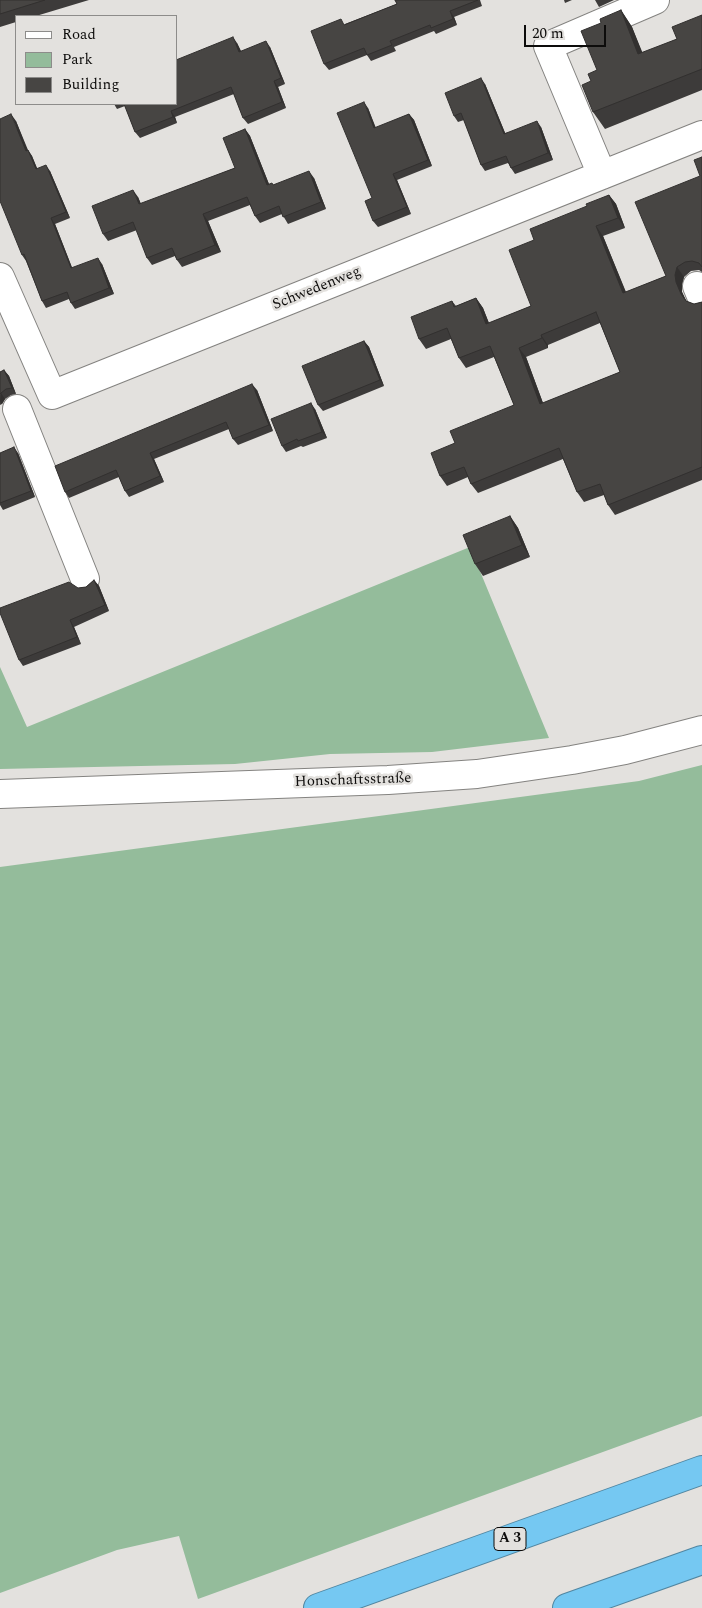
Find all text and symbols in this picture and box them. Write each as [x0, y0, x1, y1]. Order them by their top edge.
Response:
legend [15, 15, 178, 105]
scale bar [527, 15, 610, 47]
text: 20 m [532, 22, 564, 45]
text: Road [62, 23, 96, 46]
text: Park [62, 48, 93, 71]
text: Building [62, 73, 119, 96]
street label: Schwedenweg [270, 263, 364, 315]
street label: Honschaftsstraße [294, 770, 412, 792]
road number: A 3 [494, 1528, 526, 1550]

